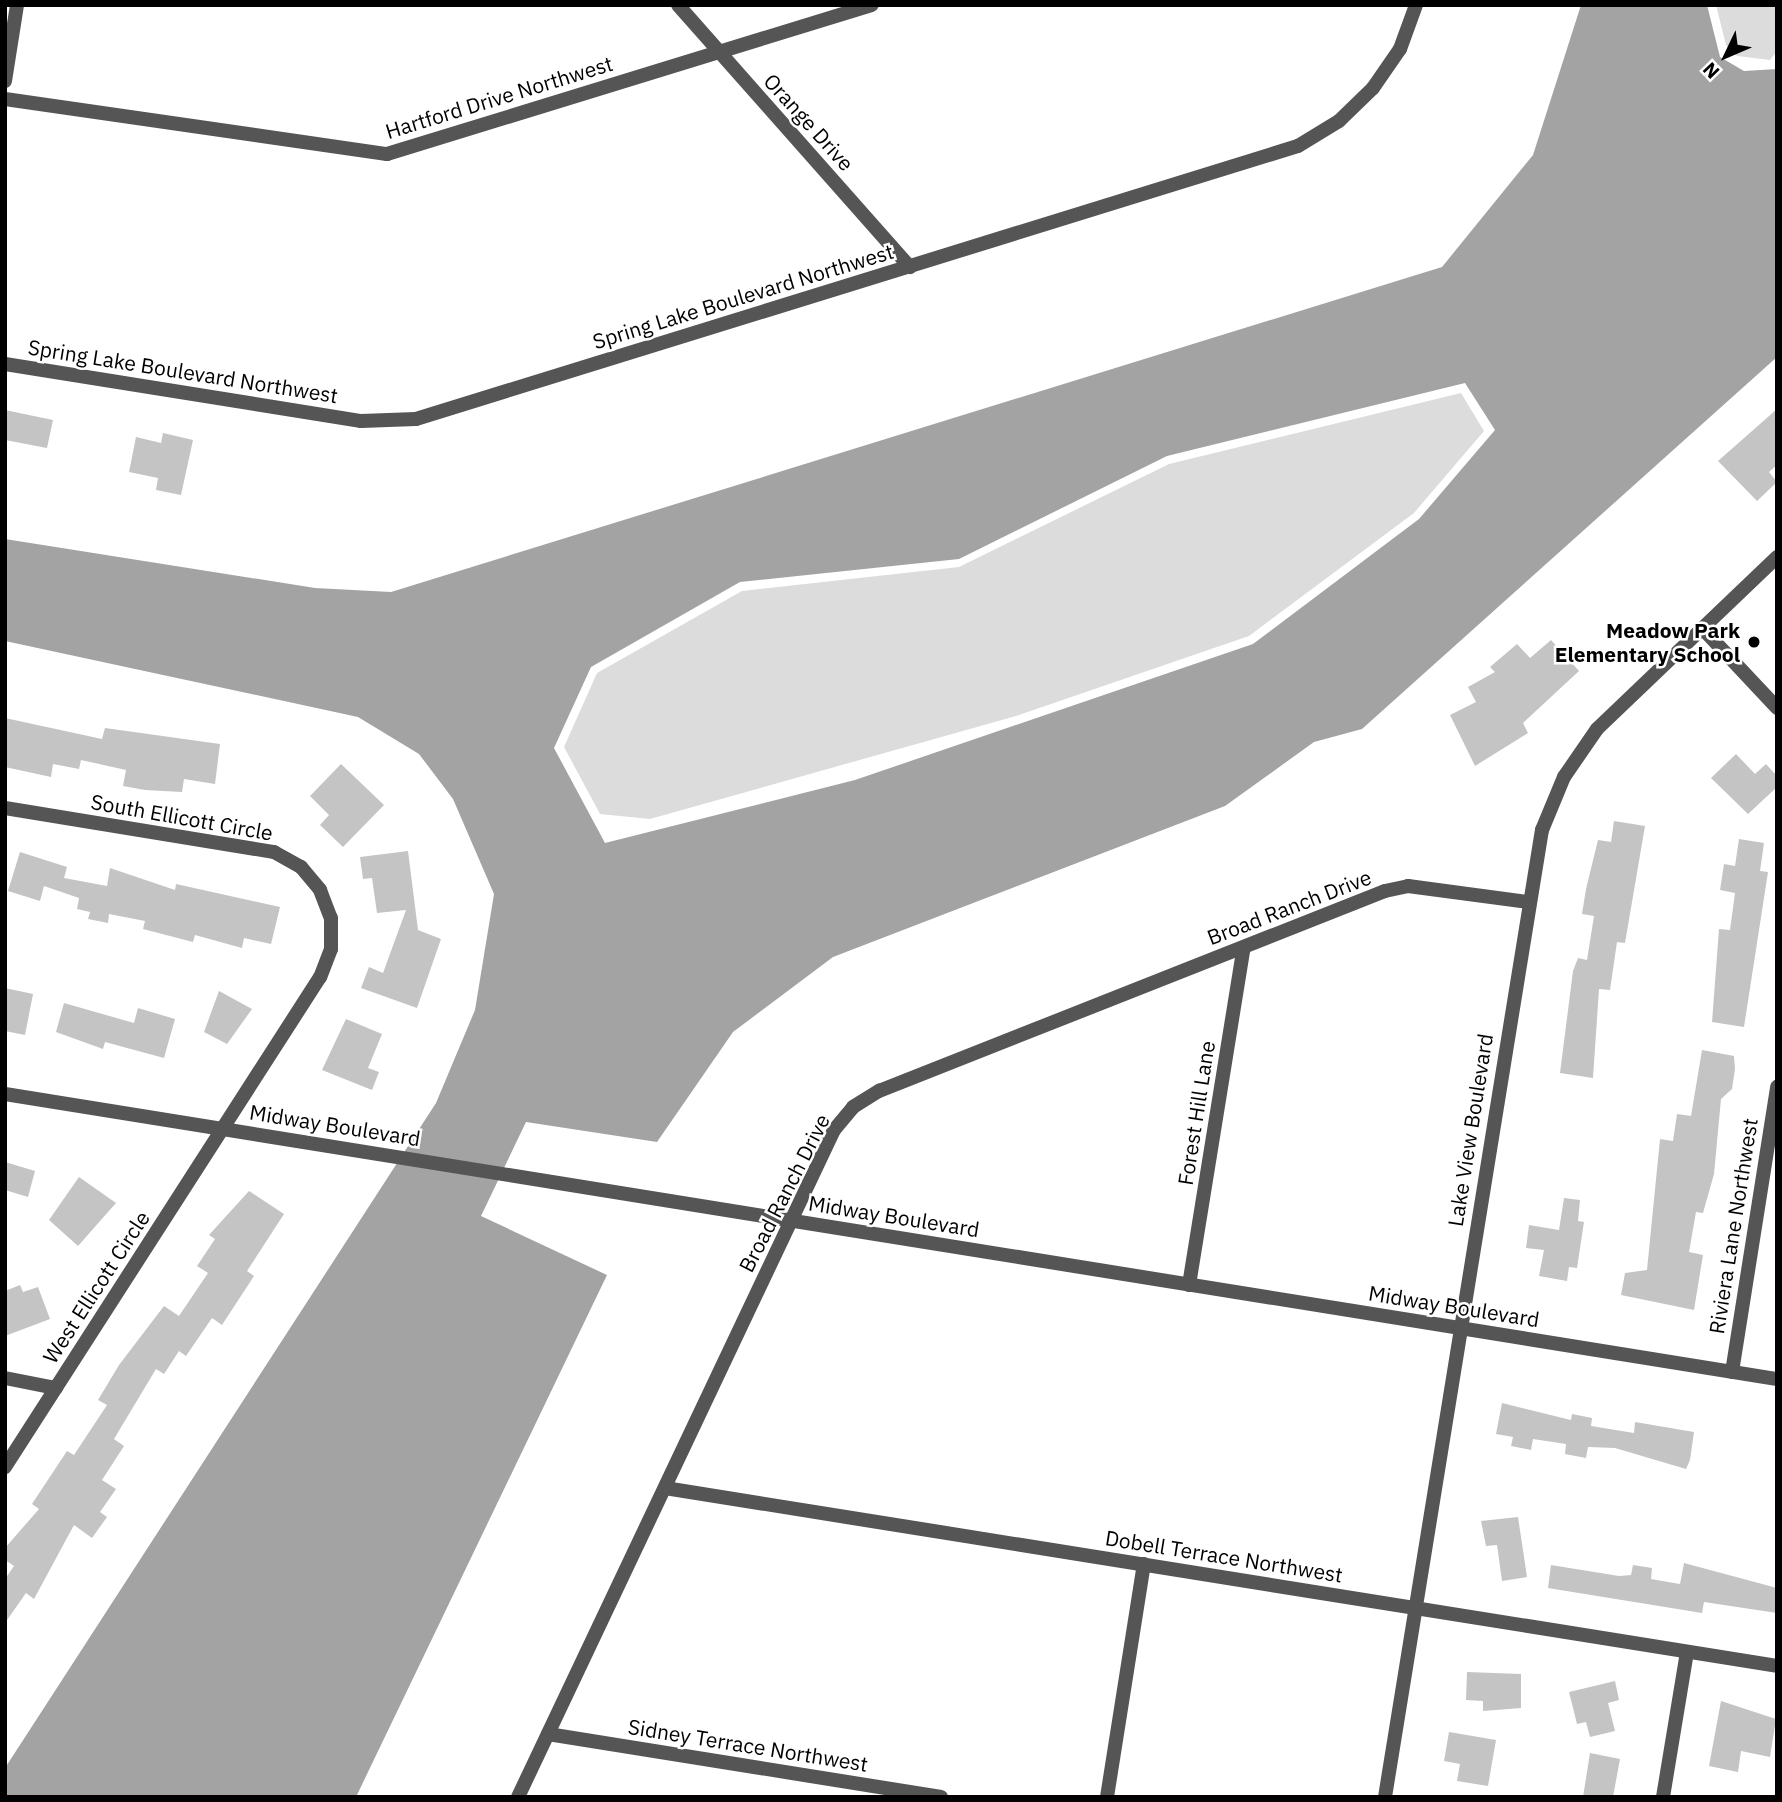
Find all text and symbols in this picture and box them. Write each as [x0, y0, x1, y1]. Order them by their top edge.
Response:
north arrow [1691, 21, 1761, 91]
street label: Hartford Drive Northwest [382, 50, 616, 144]
text: N [1697, 57, 1724, 84]
street label: Orange Drive [759, 68, 859, 176]
street label: Spring Lake Boulevard Northwest [589, 238, 897, 354]
street label: Spring Lake Boulevard Northwest [26, 334, 340, 408]
place label: Meadow Park Elementary School [1555, 617, 1740, 667]
marker: Meadow Park Elementary School [1746, 634, 1762, 650]
street label: South Ellicott Circle [89, 789, 275, 845]
street label: Broad Ranch Drive [1203, 864, 1375, 950]
street label: Lake View Boulevard [1442, 1032, 1498, 1228]
street label: Forest Hill Lane [1172, 1039, 1220, 1187]
street label: Midway Boulevard [248, 1099, 422, 1151]
street label: Broad Ranch Drive [733, 1110, 835, 1276]
street label: Riviera Lane Northwest [1703, 1116, 1763, 1336]
street label: Midway Boulevard [807, 1190, 981, 1242]
street label: West Ellicott Circle [37, 1206, 155, 1368]
street label: Midway Boulevard [1367, 1280, 1541, 1332]
street label: Dobell Terrace Northwest [1103, 1525, 1345, 1587]
street label: Sidney Terrace Northwest [626, 1714, 870, 1776]

